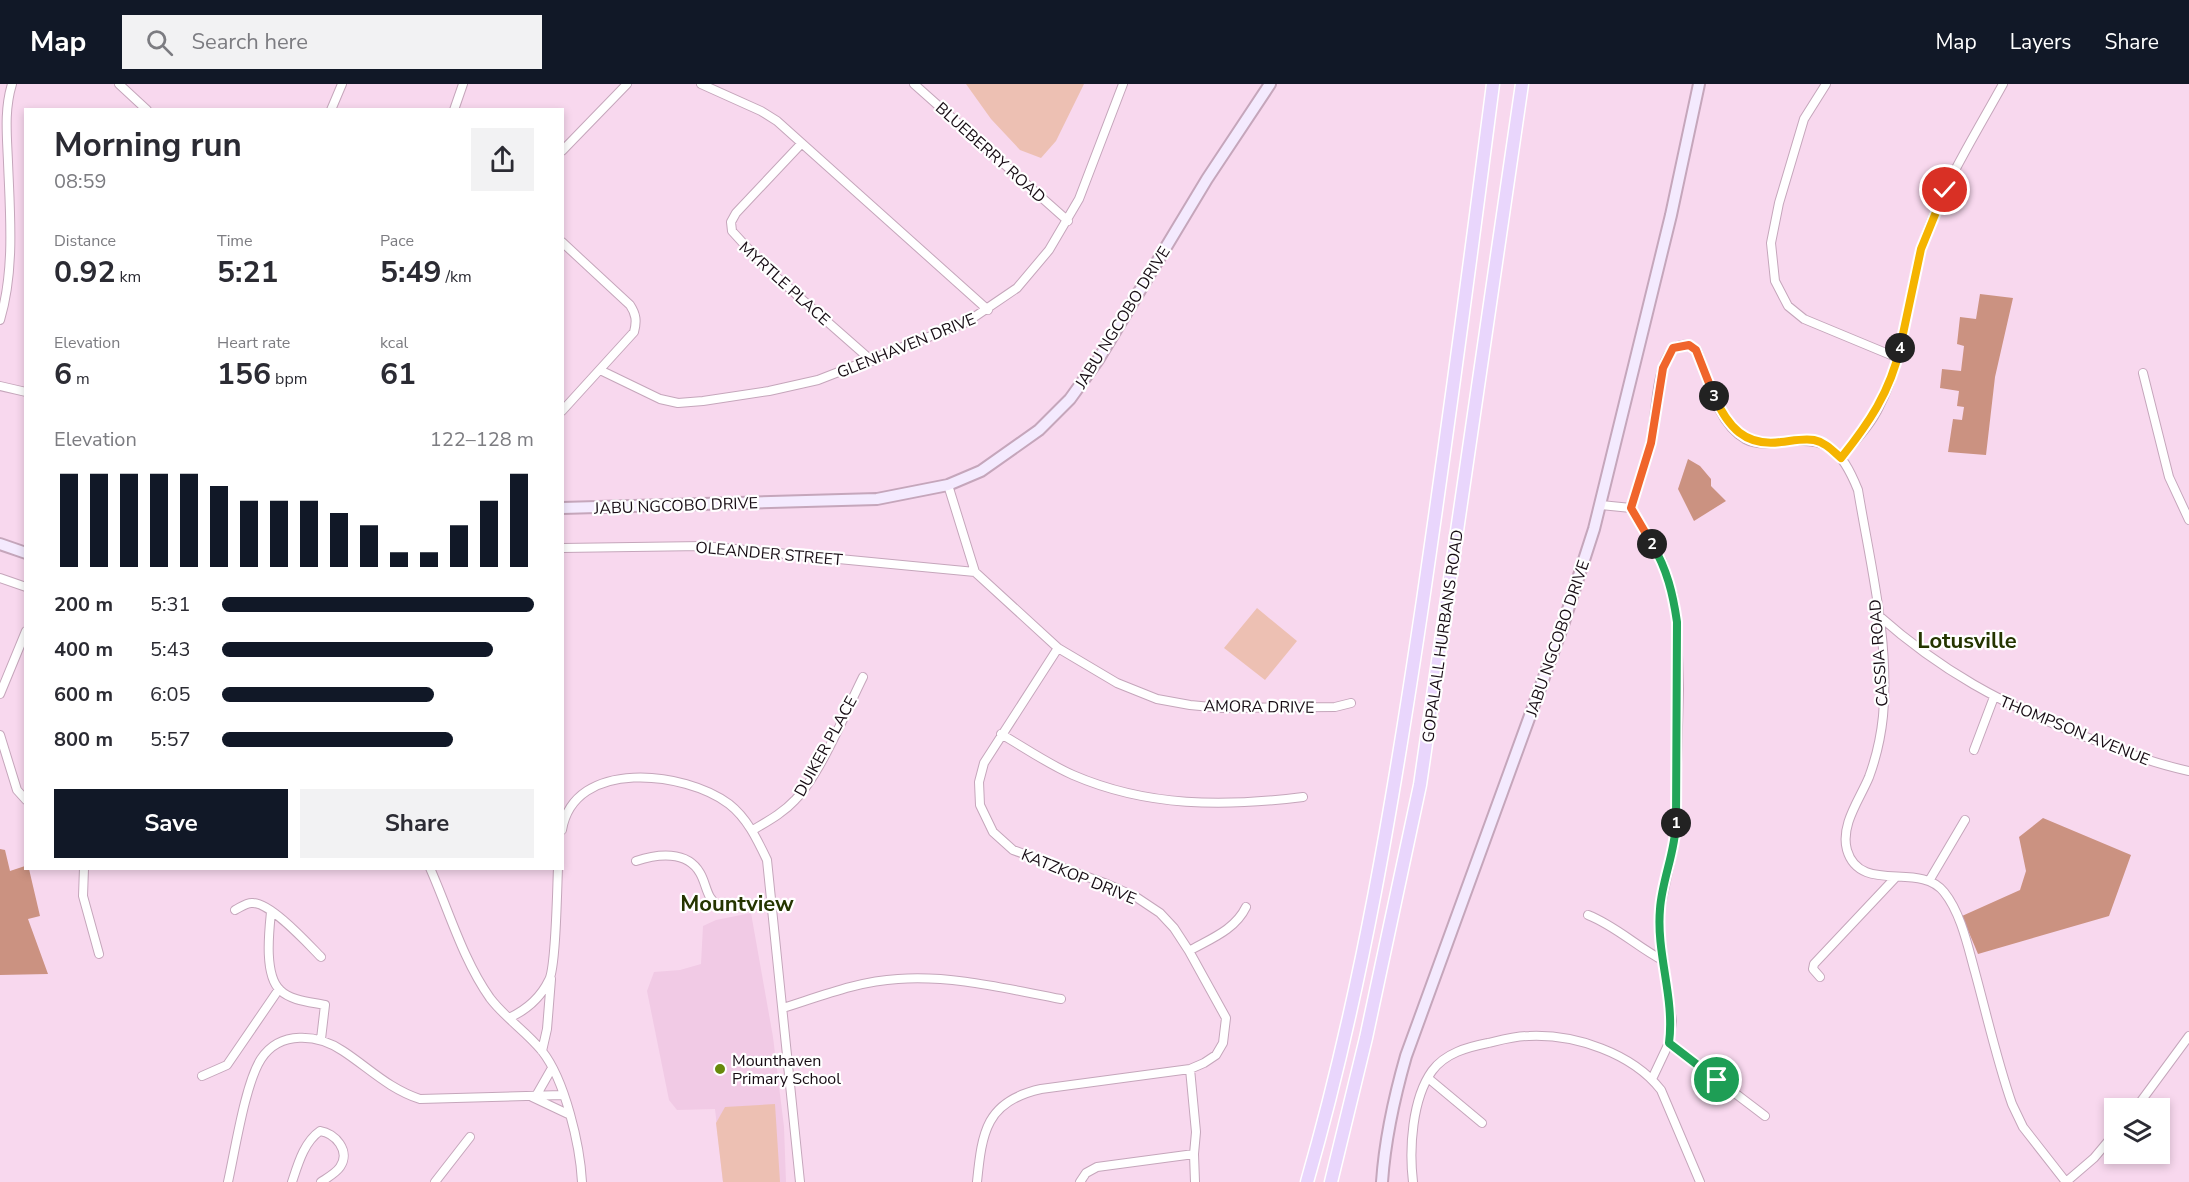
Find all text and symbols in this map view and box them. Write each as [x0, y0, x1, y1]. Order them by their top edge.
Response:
search box [122, 15, 542, 69]
text: Map [30, 23, 86, 61]
icon: search [143, 26, 176, 59]
text: Search here [191, 27, 308, 57]
text: Map [1935, 28, 1977, 56]
text: Layers [2010, 28, 2071, 56]
text: Share [2104, 28, 2159, 56]
street label: BLUEBERRY ROAD [930, 97, 1050, 208]
text: Morning run [54, 123, 242, 168]
button: share [471, 128, 534, 191]
pin [1919, 164, 1970, 215]
text: 08:59 [54, 168, 107, 195]
icon: check [1928, 173, 1961, 206]
text: Distance [54, 230, 116, 252]
text: Time [217, 230, 253, 252]
text: Pace [380, 230, 414, 252]
street label: MYRTLE PLACE [734, 237, 835, 331]
street label: JABU NGCOBO DRIVE [1070, 242, 1176, 394]
text: 0.92 [54, 252, 115, 293]
text: 5:21 [217, 252, 278, 293]
text: 5:49 [380, 252, 441, 293]
text: km [115, 266, 141, 288]
text: /km [441, 266, 472, 288]
street label: GLENHAVEN DRIVE [834, 308, 979, 384]
text: Elevation [54, 332, 120, 354]
text: Heart rate [217, 332, 290, 354]
text: kcal [380, 332, 408, 354]
pin: 4 [1885, 333, 1915, 363]
text: 4 [1895, 337, 1905, 359]
text: 6 [54, 354, 72, 395]
text: 156 [217, 354, 271, 395]
text: 61 [380, 354, 416, 395]
text: m [72, 368, 90, 390]
text: bpm [271, 368, 307, 390]
pin: 3 [1699, 381, 1729, 411]
text: 3 [1709, 385, 1719, 407]
text: Elevation [54, 426, 137, 453]
text: 122–128 m [430, 426, 534, 453]
street label: JABU NGCOBO DRIVE [593, 492, 758, 520]
street label: GOPALALL HURBANS ROAD [1417, 528, 1469, 744]
pin: 2 [1637, 529, 1667, 559]
text: 2 [1647, 533, 1657, 555]
street label: OLEANDER STREET [694, 537, 844, 571]
street label: JABU NGCOBO DRIVE [1521, 557, 1595, 720]
text: 200 m [54, 591, 113, 618]
text: 5:31 [150, 591, 191, 618]
street label: CASSIA ROAD [1864, 598, 1894, 707]
district label: Lotusville [1917, 626, 2017, 656]
text: 400 m [54, 636, 113, 663]
text: 5:43 [150, 636, 191, 663]
text: 600 m [54, 681, 113, 708]
text: 6:05 [150, 681, 191, 708]
street label: THOMPSON AVENUE [1996, 691, 2153, 771]
street label: DUIKER PLACE [789, 692, 863, 801]
street label: AMORA DRIVE [1203, 695, 1315, 719]
text: 800 m [54, 726, 113, 753]
text: 5:57 [150, 726, 191, 753]
button: Save [54, 789, 288, 858]
button: Share [300, 789, 534, 858]
pin: 1 [1661, 808, 1691, 838]
text: 1 [1671, 812, 1681, 834]
street label: KATZKOP DRIVE [1018, 844, 1139, 910]
district label: Mountview [680, 889, 794, 919]
place label: Mounthaven Primary School [732, 1050, 841, 1090]
pin [1691, 1054, 1742, 1105]
marker: Mounthaven Primary School [713, 1062, 727, 1076]
icon: arrive [1700, 1063, 1733, 1096]
map controls [2104, 1098, 2170, 1164]
button: layers [2104, 1098, 2170, 1164]

